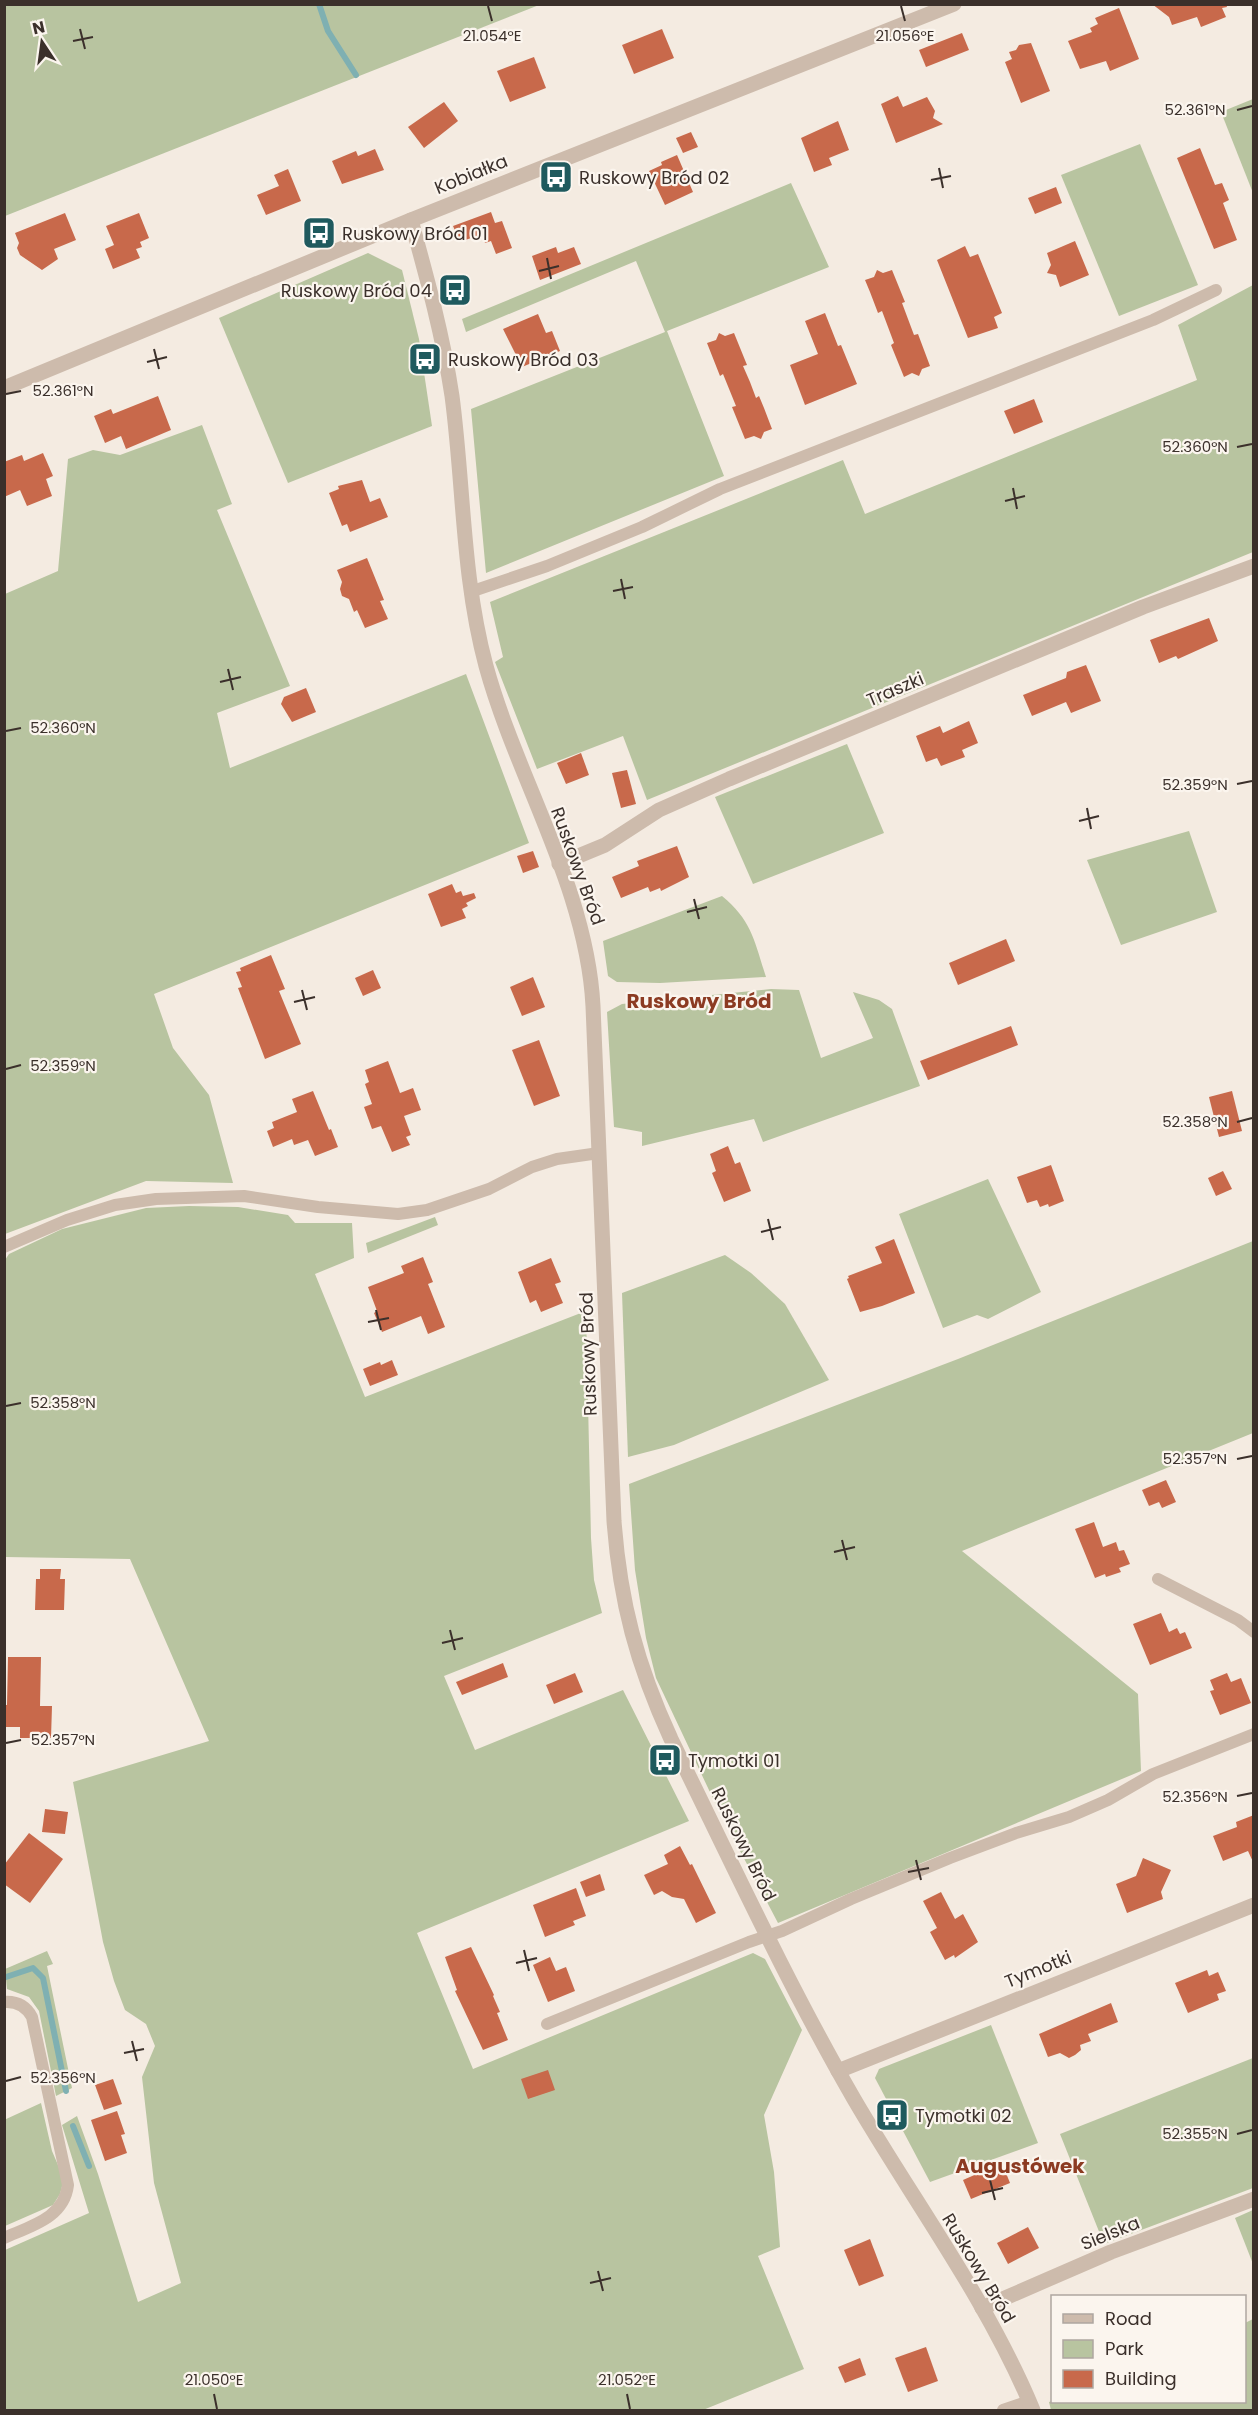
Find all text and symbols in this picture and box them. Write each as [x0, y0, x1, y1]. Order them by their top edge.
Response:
north arrow [12, 12, 72, 72]
text: N [30, 15, 47, 40]
text: 21.054°E [463, 25, 521, 46]
text: 21.056°E [876, 25, 934, 46]
text: 52.361°N [1164, 99, 1226, 120]
street label: Kobiałka [431, 148, 511, 200]
bus stop icon: Ruskowy Bród 02 [538, 159, 574, 195]
place label: Ruskowy Bród 02 [579, 165, 729, 190]
bus stop icon: Ruskowy Bród 01 [301, 215, 337, 251]
place label: Ruskowy Bród 01 [342, 221, 488, 246]
bus stop icon: Ruskowy Bród 04 [437, 272, 473, 308]
place label: Ruskowy Bród 04 [281, 278, 432, 303]
bus stop icon: Ruskowy Bród 03 [407, 341, 443, 377]
place label: Ruskowy Bród 03 [448, 347, 599, 372]
text: 52.361°N [32, 380, 94, 401]
text: 52.360°N [1162, 436, 1228, 457]
street label: Traszki [863, 666, 927, 712]
text: 52.360°N [30, 717, 96, 738]
text: 52.359°N [1162, 774, 1228, 795]
street label: Ruskowy Bród [545, 804, 611, 928]
district label: Ruskowy Bród [626, 987, 772, 1015]
text: 52.359°N [30, 1055, 96, 1076]
text: 52.358°N [1162, 1111, 1228, 1132]
street label: Ruskowy Bród [573, 1292, 603, 1416]
text: 52.358°N [30, 1392, 96, 1413]
text: 52.357°N [1163, 1448, 1227, 1469]
text: 52.357°N [31, 1729, 95, 1750]
bus stop icon: Tymotki 01 [647, 1742, 683, 1778]
place label: Tymotki 01 [688, 1748, 780, 1773]
street label: Ruskowy Bród [706, 1783, 782, 1905]
text: 52.356°N [1162, 1786, 1228, 1807]
street label: Tymotki [1001, 1944, 1075, 1994]
text: 52.356°N [30, 2067, 96, 2088]
bus stop icon: Tymotki 02 [874, 2097, 910, 2133]
place label: Tymotki 02 [915, 2103, 1012, 2128]
text: 52.355°N [1162, 2123, 1228, 2144]
district label: Augustówek [955, 2152, 1085, 2180]
street label: Ruskowy Bród [936, 2209, 1022, 2327]
street label: Sielska [1077, 2210, 1143, 2256]
legend [1051, 2295, 1246, 2403]
text: Road [1105, 2306, 1152, 2331]
text: Park [1105, 2336, 1144, 2361]
text: Building [1105, 2366, 1177, 2391]
text: 21.050°E [185, 2369, 243, 2390]
text: 21.052°E [598, 2369, 656, 2390]

